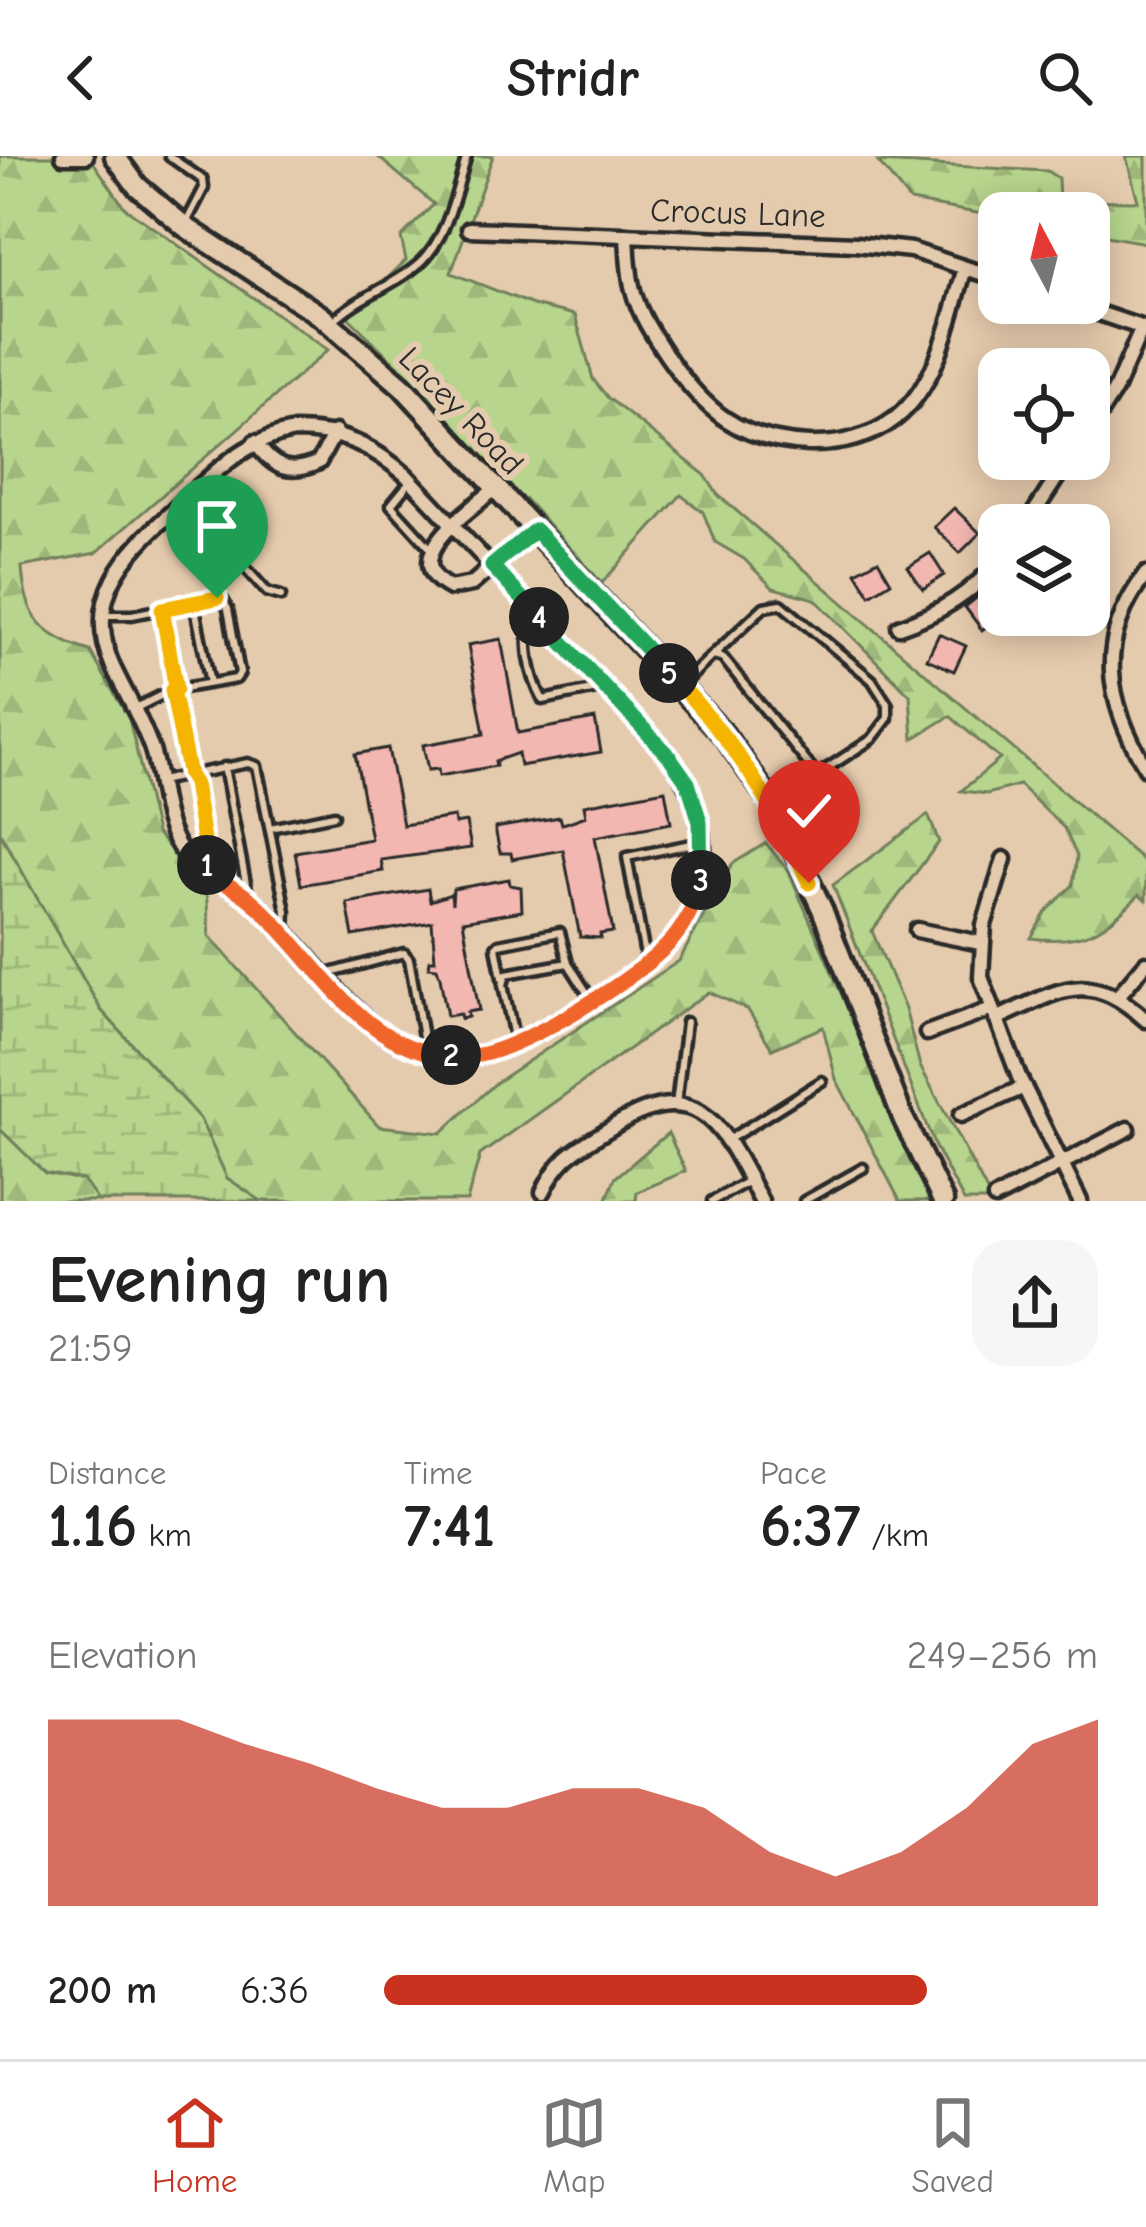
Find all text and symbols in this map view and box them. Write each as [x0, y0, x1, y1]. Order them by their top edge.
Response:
icon: back [48, 45, 114, 111]
icon: search [1032, 45, 1098, 111]
text: Stridr [507, 47, 639, 110]
street label: Crocus Lane [650, 191, 826, 235]
north arrow [978, 192, 1110, 324]
map controls [978, 192, 1110, 636]
street label: Lacey Road [391, 339, 531, 482]
button: locate [978, 348, 1110, 480]
pin [166, 475, 268, 598]
icon: arrive [184, 493, 250, 559]
button: layers [978, 504, 1110, 636]
pin: 4 [509, 587, 569, 647]
text: 4 [531, 598, 547, 636]
pin: 5 [639, 643, 699, 703]
text: 5 [660, 654, 678, 692]
pin [758, 760, 860, 883]
icon: check [776, 778, 842, 844]
pin: 1 [177, 835, 237, 895]
text: 1 [201, 846, 213, 884]
pin: 3 [671, 850, 731, 910]
text: 3 [693, 861, 709, 899]
pin: 2 [421, 1025, 481, 1085]
text: 2 [443, 1036, 459, 1074]
button: share [972, 1240, 1098, 1366]
text: Evening run [48, 1243, 390, 1319]
text: 21:59 [48, 1326, 133, 1371]
text: Distance [48, 1454, 166, 1492]
text: Time [404, 1454, 473, 1492]
text: Pace [760, 1454, 827, 1492]
text: 1.16 [48, 1492, 137, 1561]
text: 7:41 [404, 1492, 495, 1561]
text: 6:37 [760, 1492, 860, 1561]
text: km [137, 1516, 192, 1554]
text: /km [860, 1516, 929, 1554]
text: Elevation [48, 1633, 197, 1678]
text: 249–256 m [907, 1633, 1098, 1678]
text: 200 m [48, 1968, 157, 2013]
text: 6:36 [240, 1968, 309, 2013]
tab: Home [152, 2090, 237, 2200]
tab: Map [541, 2090, 607, 2200]
tab: Saved [911, 2090, 994, 2200]

